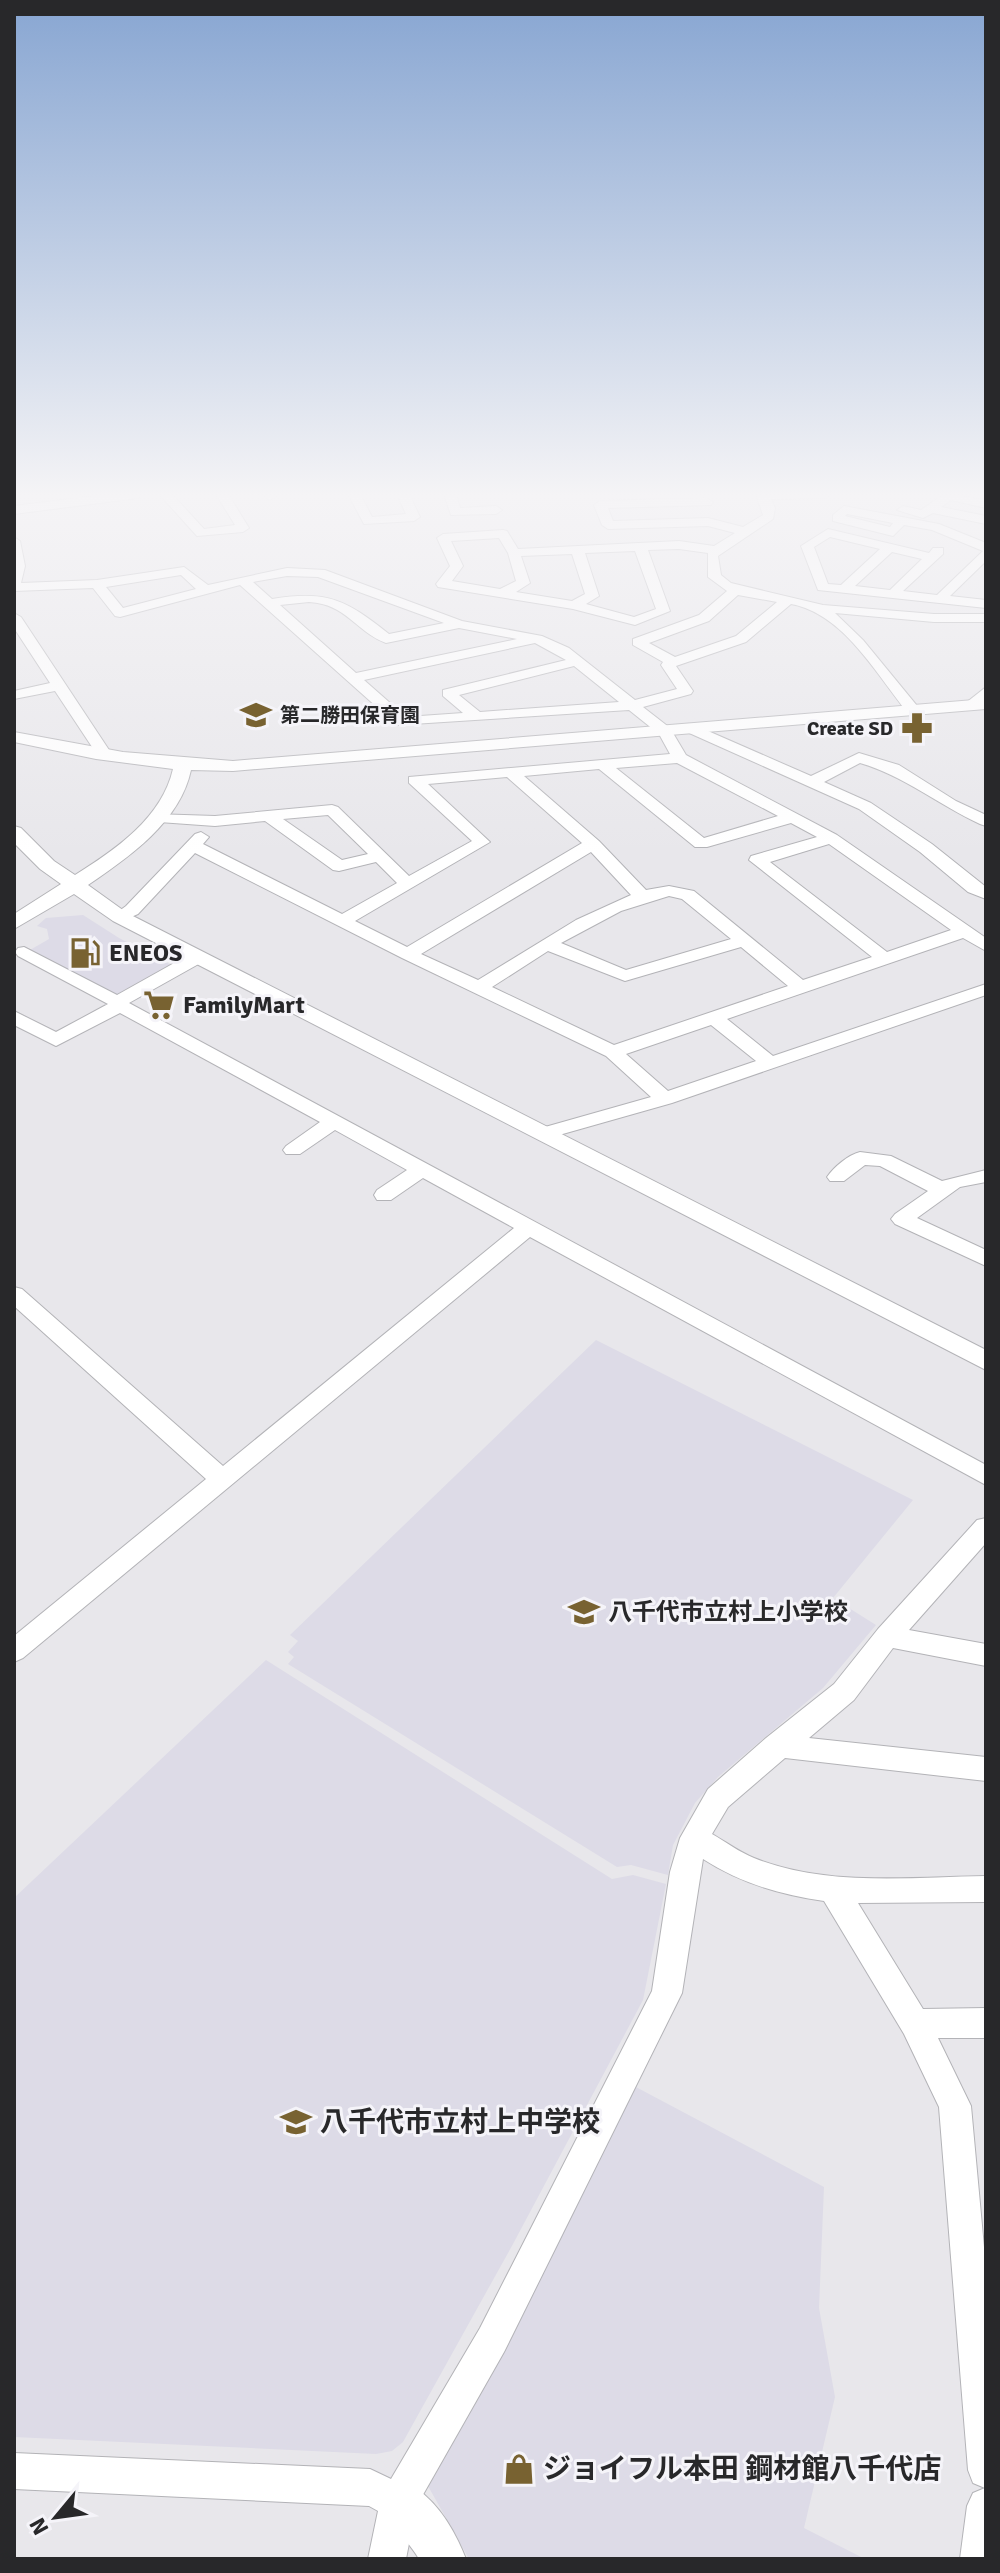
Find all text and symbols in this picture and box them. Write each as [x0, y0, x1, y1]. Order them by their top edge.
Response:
school or university icon: 第二勝田保育園 [239, 698, 273, 732]
place label: 第二勝田保育園 [280, 703, 420, 728]
pharmacy icon: Create SD [900, 711, 934, 745]
place label: Create SD [807, 716, 893, 741]
fuel station icon: ENEOS [68, 936, 102, 970]
place label: ENEOS [109, 938, 182, 968]
supermarket icon: FamilyMart [142, 988, 176, 1022]
place label: FamilyMart [183, 990, 305, 1020]
school or university icon: 八千代市立村上小学校 [567, 1595, 601, 1629]
place label: 八千代市立村上小学校 [608, 1597, 848, 1627]
school or university icon: 八千代市立村上中学校 [279, 2105, 313, 2139]
place label: 八千代市立村上中学校 [320, 2105, 600, 2139]
shop icon: ジョイフル本田 鋼材館八千代店 [502, 2452, 536, 2486]
place label: ジョイフル本田 鋼材館八千代店 [543, 2452, 941, 2486]
north arrow [16, 2477, 96, 2557]
text: N [23, 2513, 54, 2540]

